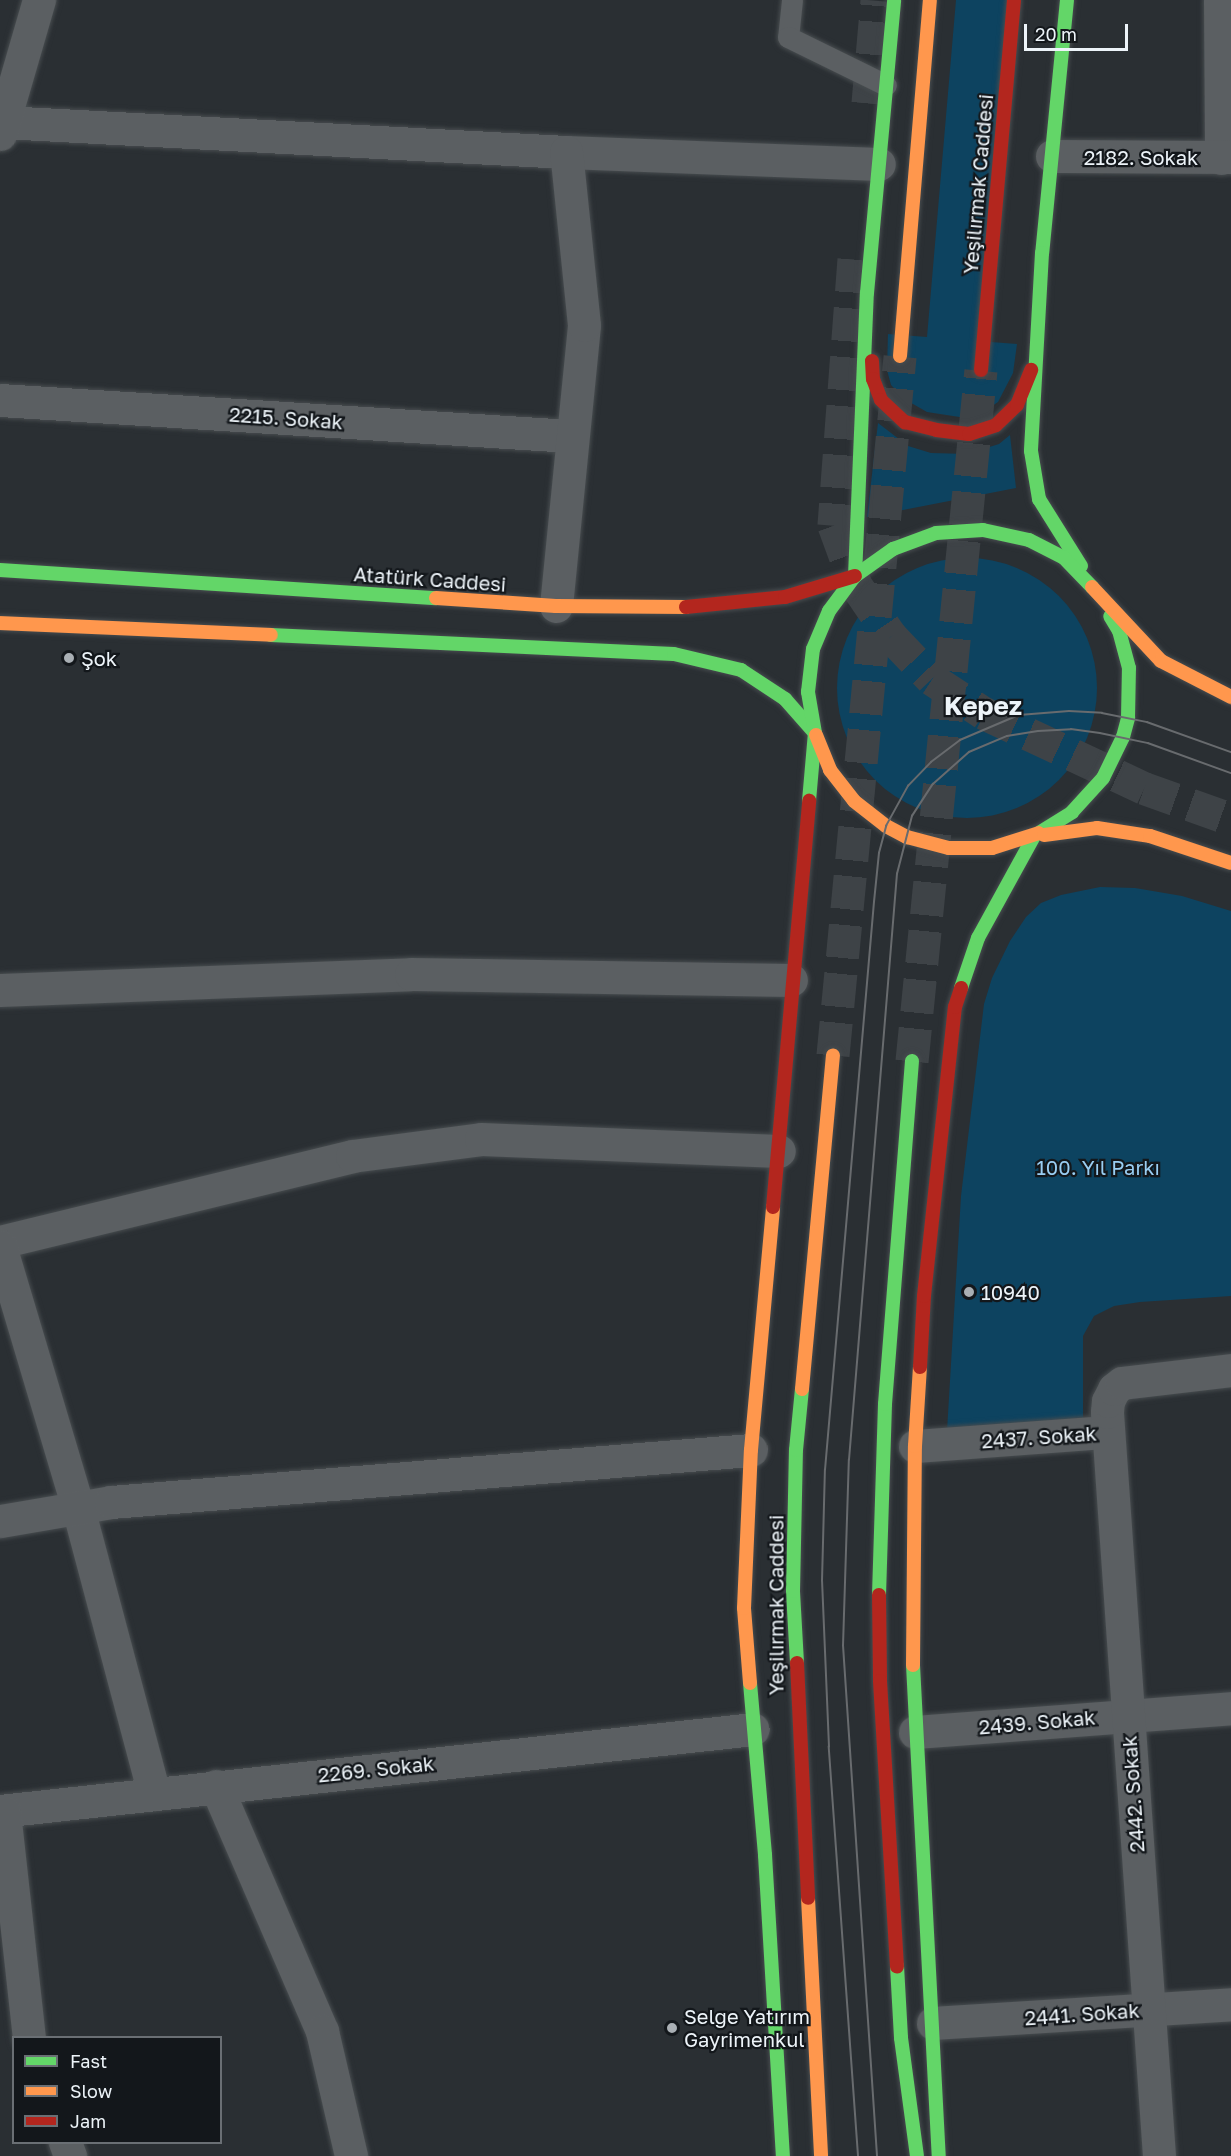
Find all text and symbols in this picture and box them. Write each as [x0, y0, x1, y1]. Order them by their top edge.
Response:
scale bar [1027, 12, 1130, 50]
text: 20 m [1035, 23, 1077, 45]
street label: Yeşilırmak Caddesi [958, 93, 998, 275]
street label: 2182. Sokak [1084, 145, 1198, 169]
street label: 2215. Sokak [228, 402, 344, 434]
street label: Atatürk Caddesi [353, 562, 507, 596]
place label: Şok [81, 646, 117, 670]
marker: Şok [62, 651, 76, 665]
district label: Kepez [944, 690, 1022, 722]
park label: 100. Yıl Parkı [1036, 1155, 1160, 1179]
place label: 10940 [981, 1280, 1040, 1304]
marker: 10940 [962, 1285, 976, 1299]
street label: 2437. Sokak [981, 1421, 1097, 1453]
street label: Yeşilırmak Caddesi [764, 1515, 788, 1695]
street label: 2439. Sokak [978, 1705, 1096, 1739]
street label: 2442. Sokak [1117, 1735, 1149, 1853]
street label: 2269. Sokak [317, 1751, 435, 1787]
street label: 2441. Sokak [1024, 1998, 1140, 2030]
place label: Selge Yatırım Gayrimenkul [684, 2004, 810, 2051]
marker: Selge Yatırım Gayrimenkul [665, 2021, 679, 2035]
legend [12, 2036, 222, 2144]
text: Fast [70, 2050, 107, 2072]
text: Slow [70, 2080, 112, 2102]
text: Jam [70, 2110, 106, 2132]

